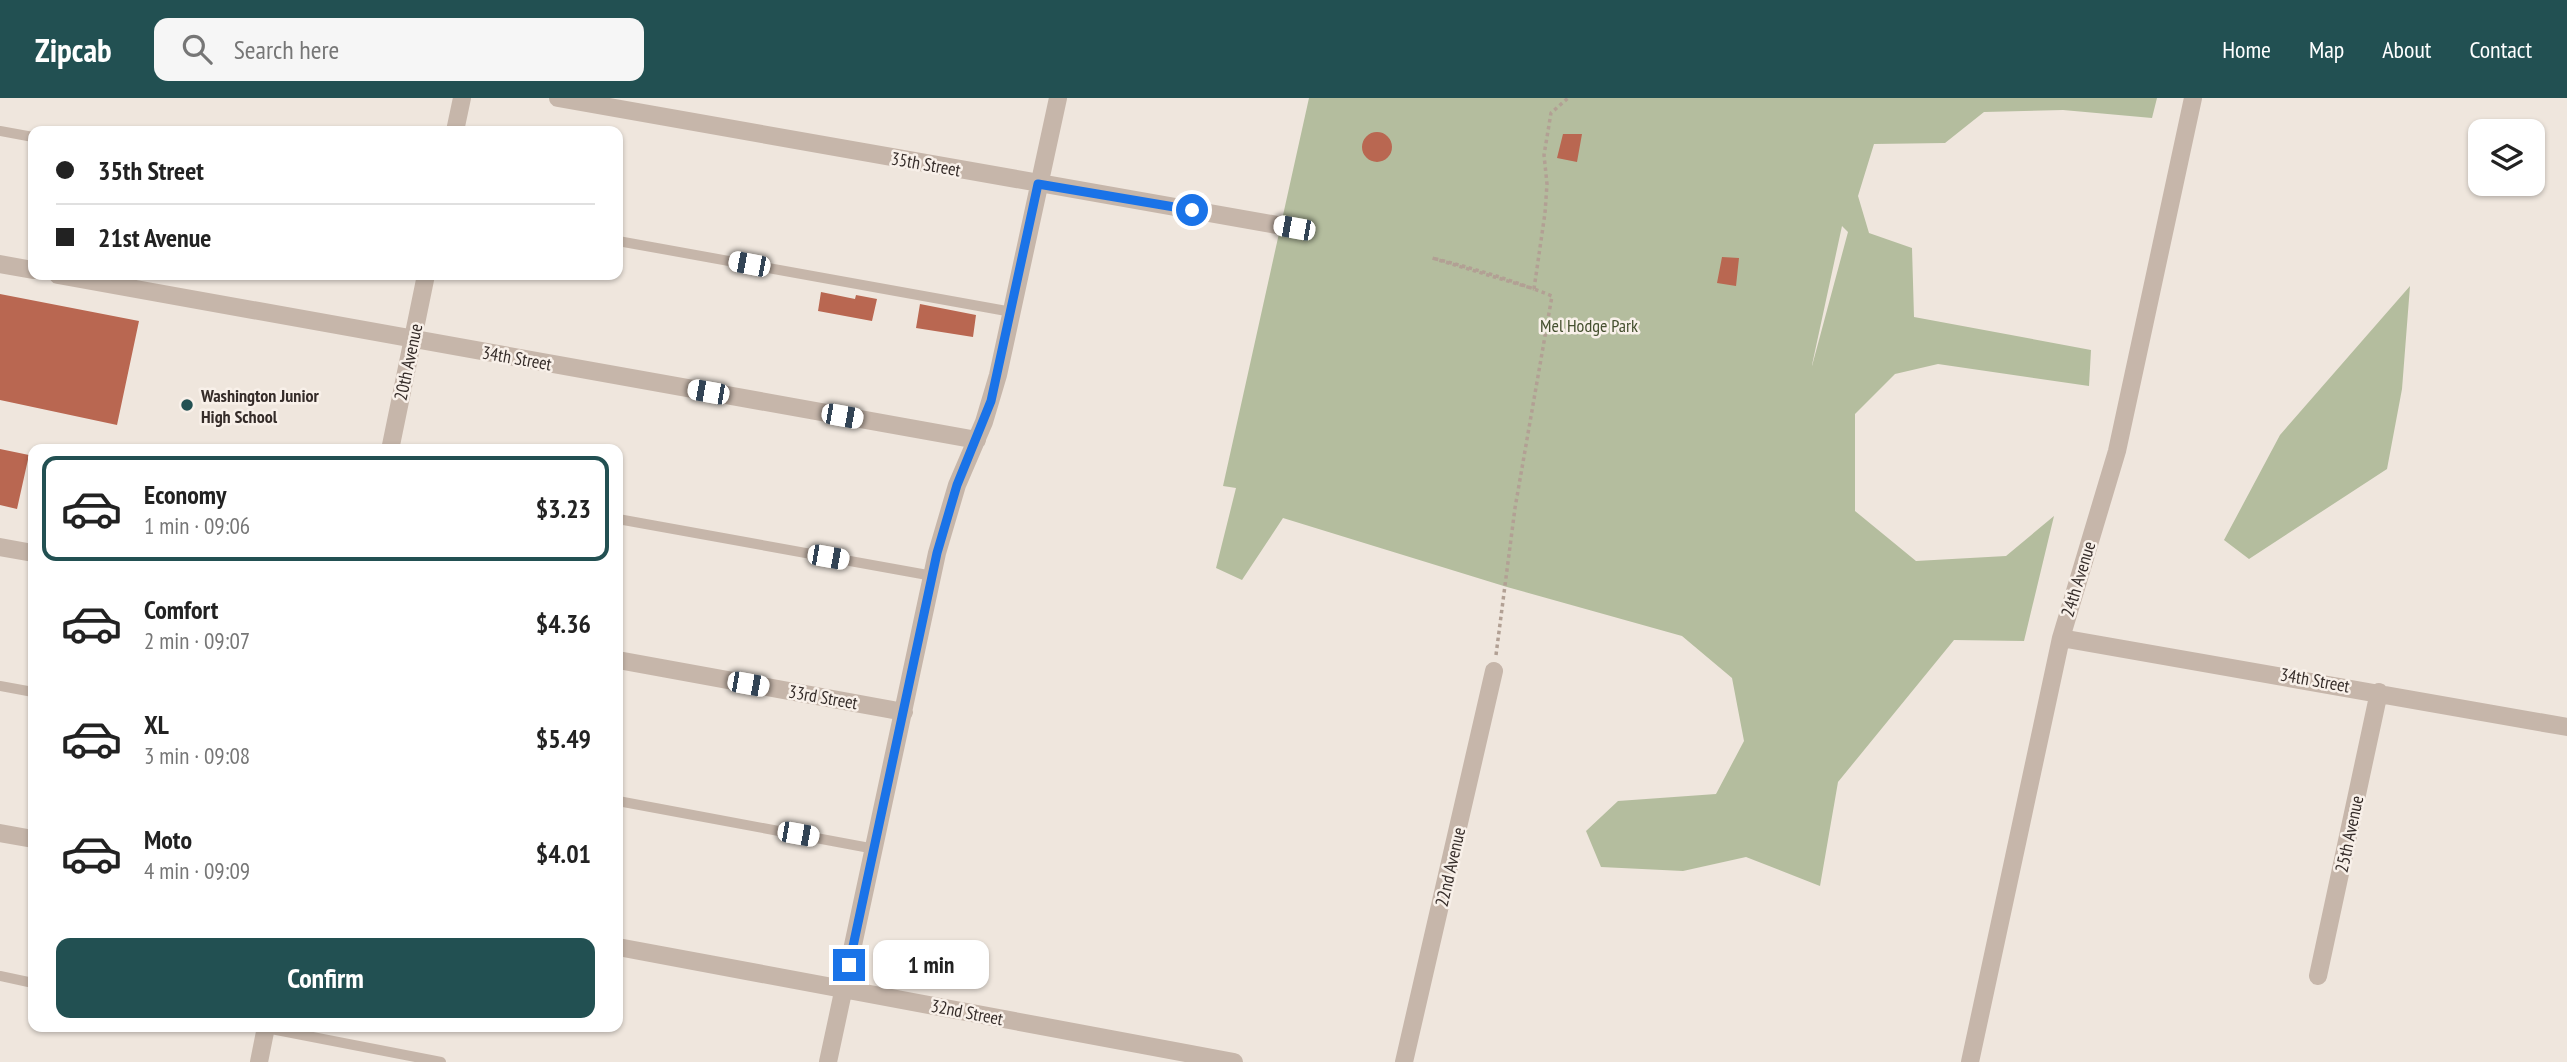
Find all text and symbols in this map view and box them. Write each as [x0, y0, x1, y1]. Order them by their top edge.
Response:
search box [154, 18, 644, 81]
text: Zipcab [35, 28, 112, 71]
icon: search [178, 30, 216, 68]
text: Search here [234, 33, 339, 66]
text: Home [2222, 34, 2271, 65]
text: Map [2309, 34, 2344, 65]
text: About [2382, 34, 2431, 65]
text: Contact [2469, 34, 2532, 65]
map controls [2468, 119, 2545, 196]
button: layers [2468, 119, 2545, 196]
street label: 35th Street [889, 147, 963, 181]
text: 35th Street [98, 154, 204, 187]
route start [1176, 194, 1208, 226]
car [1272, 214, 1317, 242]
text: 21st Avenue [98, 221, 212, 254]
car [727, 250, 772, 278]
park label: Mel Hodge Park [1540, 314, 1638, 337]
street label: 20th Avenue [389, 321, 427, 403]
street label: 34th Street [480, 341, 554, 375]
car [686, 378, 731, 406]
place label: Washington Junior High School [200, 384, 319, 428]
marker: Washington Junior High School [179, 397, 195, 413]
car [820, 402, 865, 430]
icon: car [60, 477, 123, 540]
text: Economy [144, 478, 226, 511]
text: $3.23 [536, 492, 591, 525]
text: 1 min · 09:06 [144, 511, 250, 540]
street label: 24th Avenue [2056, 538, 2100, 620]
car [806, 543, 851, 571]
icon: car [60, 592, 123, 655]
text: Comfort [144, 593, 218, 626]
text: $4.36 [536, 607, 591, 640]
text: 2 min · 09:07 [144, 626, 250, 655]
street label: 34th Street [2278, 663, 2352, 697]
car [726, 670, 771, 698]
street label: 33rd Street [787, 680, 860, 714]
icon: car [60, 707, 123, 770]
text: XL [144, 708, 169, 741]
text: $5.49 [536, 722, 591, 755]
text: 3 min · 09:08 [144, 741, 250, 770]
street label: 25th Avenue [2330, 793, 2368, 875]
car [776, 820, 821, 848]
icon: car [60, 822, 123, 885]
text: Moto [144, 823, 192, 856]
street label: 22nd Avenue [1430, 825, 1470, 909]
text: $4.01 [536, 837, 591, 870]
text: 4 min · 09:09 [144, 856, 250, 885]
button: Confirm [56, 938, 595, 1018]
callout: 1 min [874, 940, 989, 990]
route end [833, 949, 865, 981]
text: 1 min [908, 950, 954, 979]
street label: 32nd Street [929, 994, 1005, 1030]

